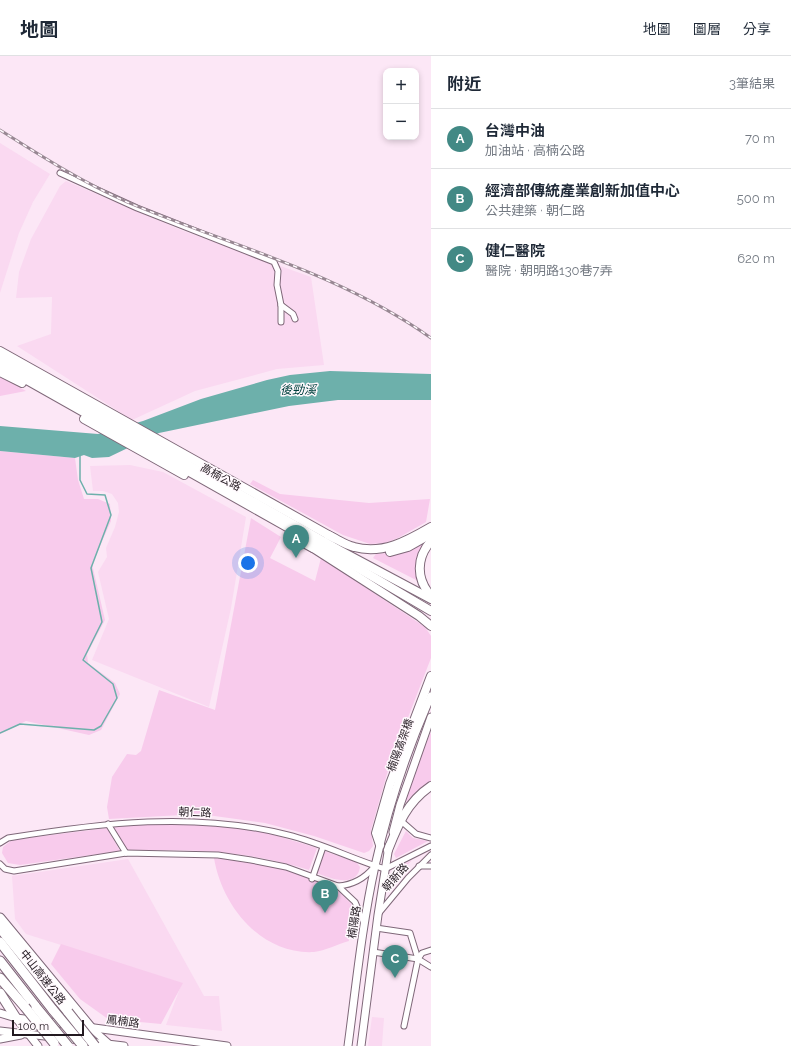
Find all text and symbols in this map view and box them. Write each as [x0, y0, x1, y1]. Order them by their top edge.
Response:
text: 地圖 [20, 18, 58, 40]
text: 地圖 [643, 21, 671, 37]
text: 圖層 [693, 21, 721, 37]
text: 分享 [743, 21, 771, 37]
map controls [383, 68, 419, 140]
button: + [383, 68, 419, 104]
text: 附近 [447, 74, 481, 94]
text: 3筆結果 [729, 76, 775, 91]
button: − [383, 104, 419, 140]
text: 台灣中油 [485, 122, 545, 140]
text: A [456, 131, 464, 146]
text: 70 m [745, 131, 775, 146]
text: 加油站 · 高楠公路 [485, 143, 585, 158]
text: 經濟部傳統產業創新加值中心 [485, 182, 680, 200]
text: B [456, 191, 464, 206]
text: 500 m [737, 191, 775, 206]
text: 公共建築 · 朝仁路 [485, 203, 585, 218]
text: 健仁醫院 [485, 242, 545, 260]
text: C [456, 251, 464, 266]
text: 620 m [737, 251, 775, 266]
text: 醫院 · 朝明路130巷7弄 [485, 263, 613, 278]
water label: 後勁溪 [280, 383, 318, 397]
street label: 高楠公路 [198, 461, 243, 494]
pin: A [283, 525, 309, 558]
your location [238, 553, 258, 573]
street label: 楠陽高架橋 [385, 717, 416, 773]
street label: 朝仁路 [178, 805, 212, 820]
street label: 朝新路 [380, 861, 411, 894]
pin: B [312, 880, 338, 913]
street label: 楠陽路 [345, 905, 363, 939]
pin: C [382, 945, 408, 978]
street label: 中山高速公路 [17, 947, 68, 1007]
street label: 鳳楠路 [106, 1013, 140, 1030]
scale bar [12, 1018, 84, 1037]
text: 100 m [18, 1020, 49, 1033]

